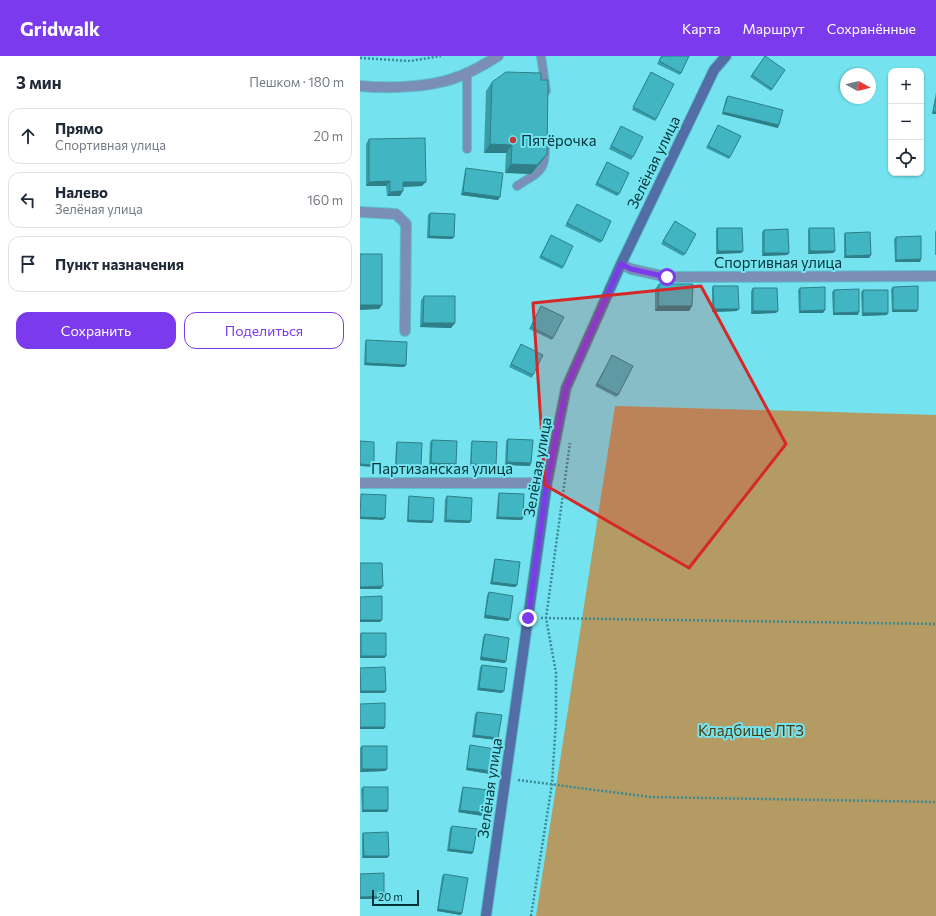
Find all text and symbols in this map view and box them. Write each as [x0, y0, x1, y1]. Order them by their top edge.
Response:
text: Gridwalk [20, 17, 100, 40]
text: Карта [682, 20, 720, 37]
text: Маршрут [742, 20, 805, 37]
text: Сохранённые [827, 20, 916, 37]
north arrow [840, 68, 876, 104]
map controls [888, 68, 924, 176]
button: + [888, 68, 924, 104]
text: 3 мин [16, 72, 62, 93]
text: Пешком · 180 m [249, 74, 344, 90]
button: − [888, 104, 924, 140]
street label: Зелёная улица [623, 113, 683, 211]
text: Прямо [55, 119, 103, 137]
icon: ahead [17, 125, 39, 147]
text: 20 m [314, 128, 343, 144]
place label: Пятёрочка [521, 131, 596, 149]
marker: Пятёрочка [508, 135, 518, 145]
text: Спортивная улица [55, 137, 166, 153]
button: locate [888, 140, 924, 176]
text: Налево [55, 183, 108, 201]
icon: left [17, 189, 39, 211]
text: 160 m [307, 192, 343, 208]
text: Зелёная улица [55, 201, 143, 217]
icon: arrive [17, 253, 39, 275]
street label: Спортивная улица [714, 253, 842, 271]
text: Пункт назначения [55, 255, 184, 273]
route start [658, 268, 676, 286]
button: Сохранить [16, 312, 176, 349]
button: Поделиться [184, 312, 344, 349]
street label: Зелёная улица [519, 416, 555, 518]
street label: Партизанская улица [371, 459, 513, 477]
route end [519, 609, 537, 627]
park label: Кладбище ЛТЗ [698, 721, 804, 739]
street label: Зелёная улица [473, 737, 505, 839]
scale bar [372, 888, 419, 907]
text: 20 m [378, 890, 403, 903]

